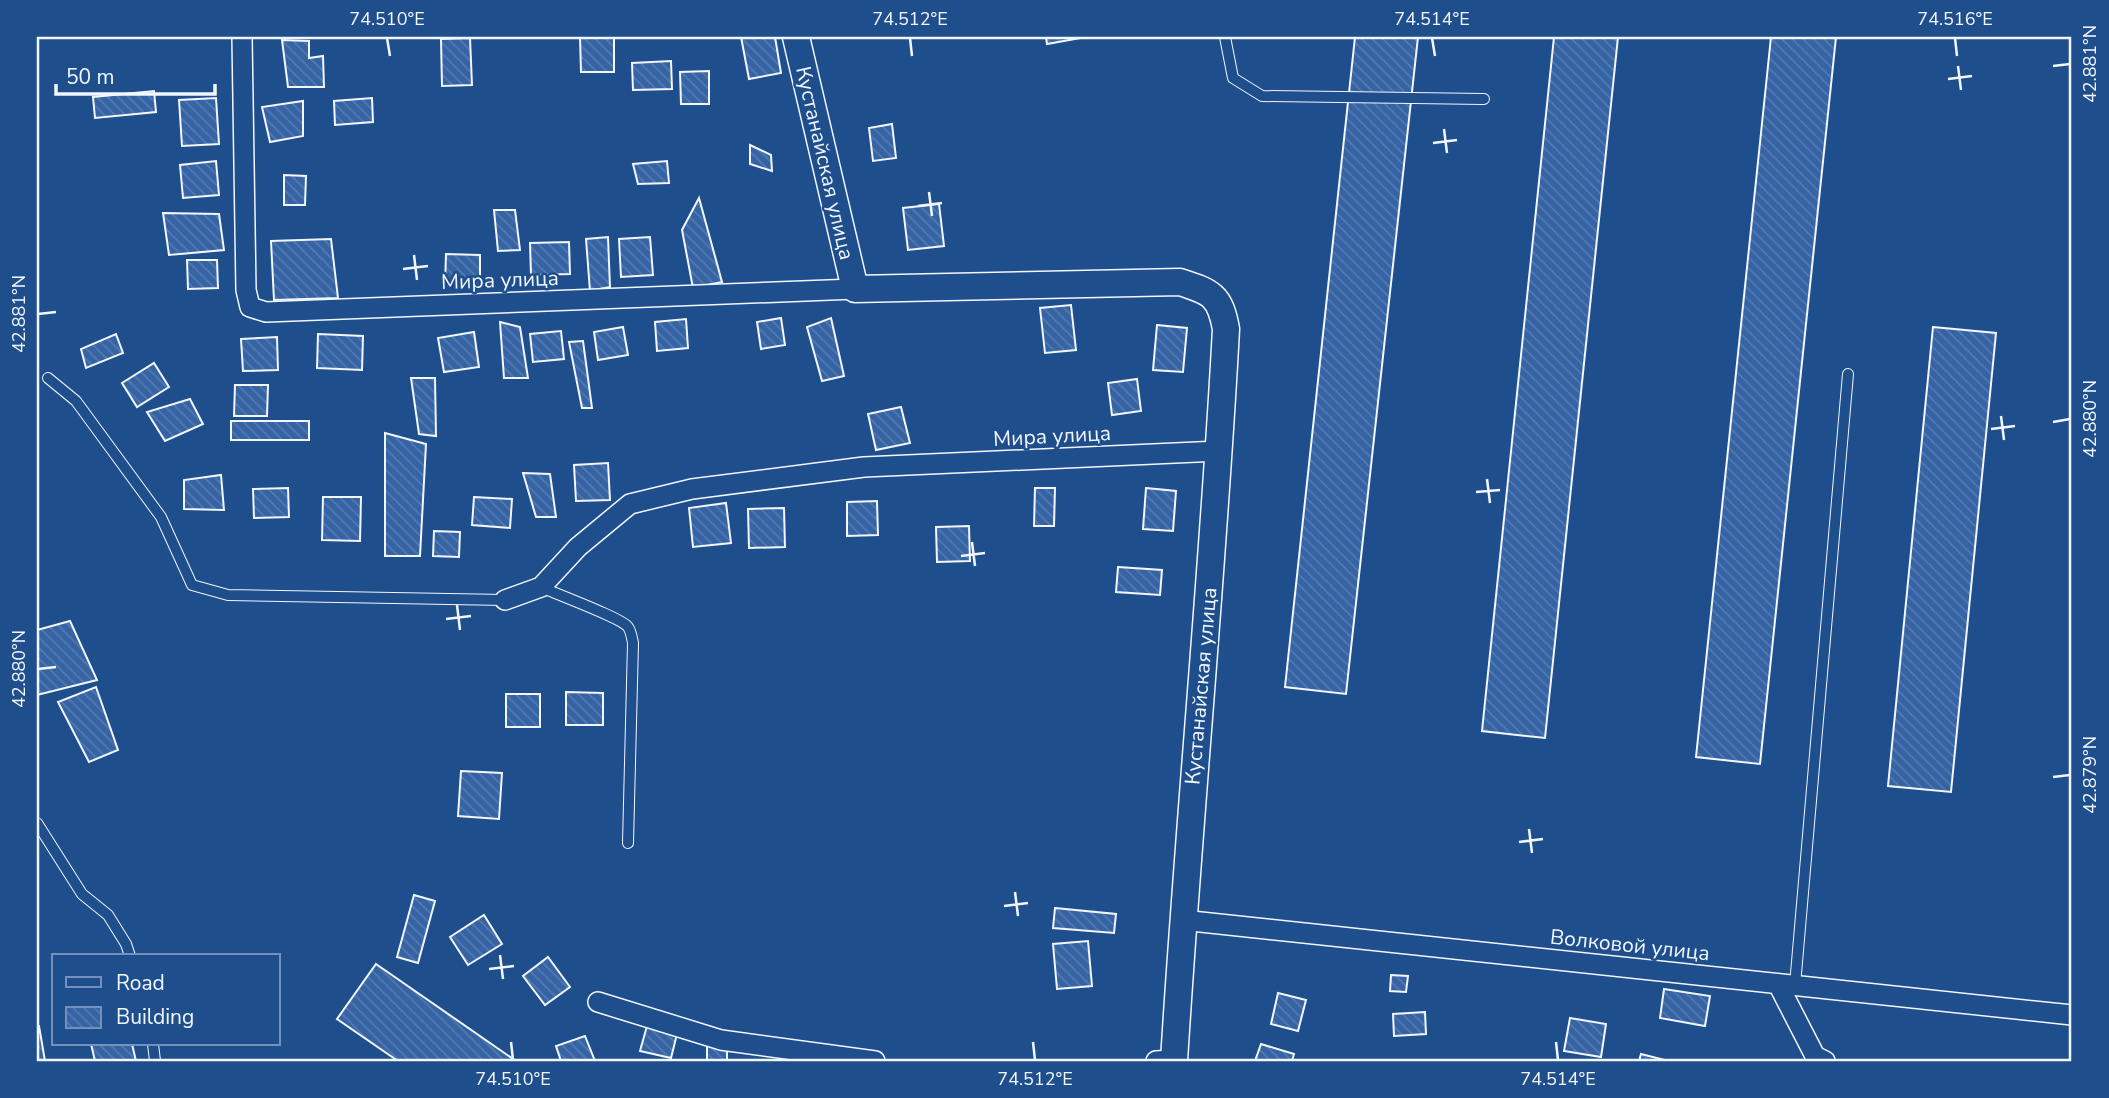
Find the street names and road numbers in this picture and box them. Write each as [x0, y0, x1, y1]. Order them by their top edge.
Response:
street label: Кустанайская улица [789, 63, 861, 263]
street label: Мира улица [441, 264, 559, 296]
street label: Мира улица [992, 419, 1112, 453]
street label: Кустанайская улица [1178, 586, 1224, 786]
street label: Волковой улица [1549, 923, 1711, 967]

